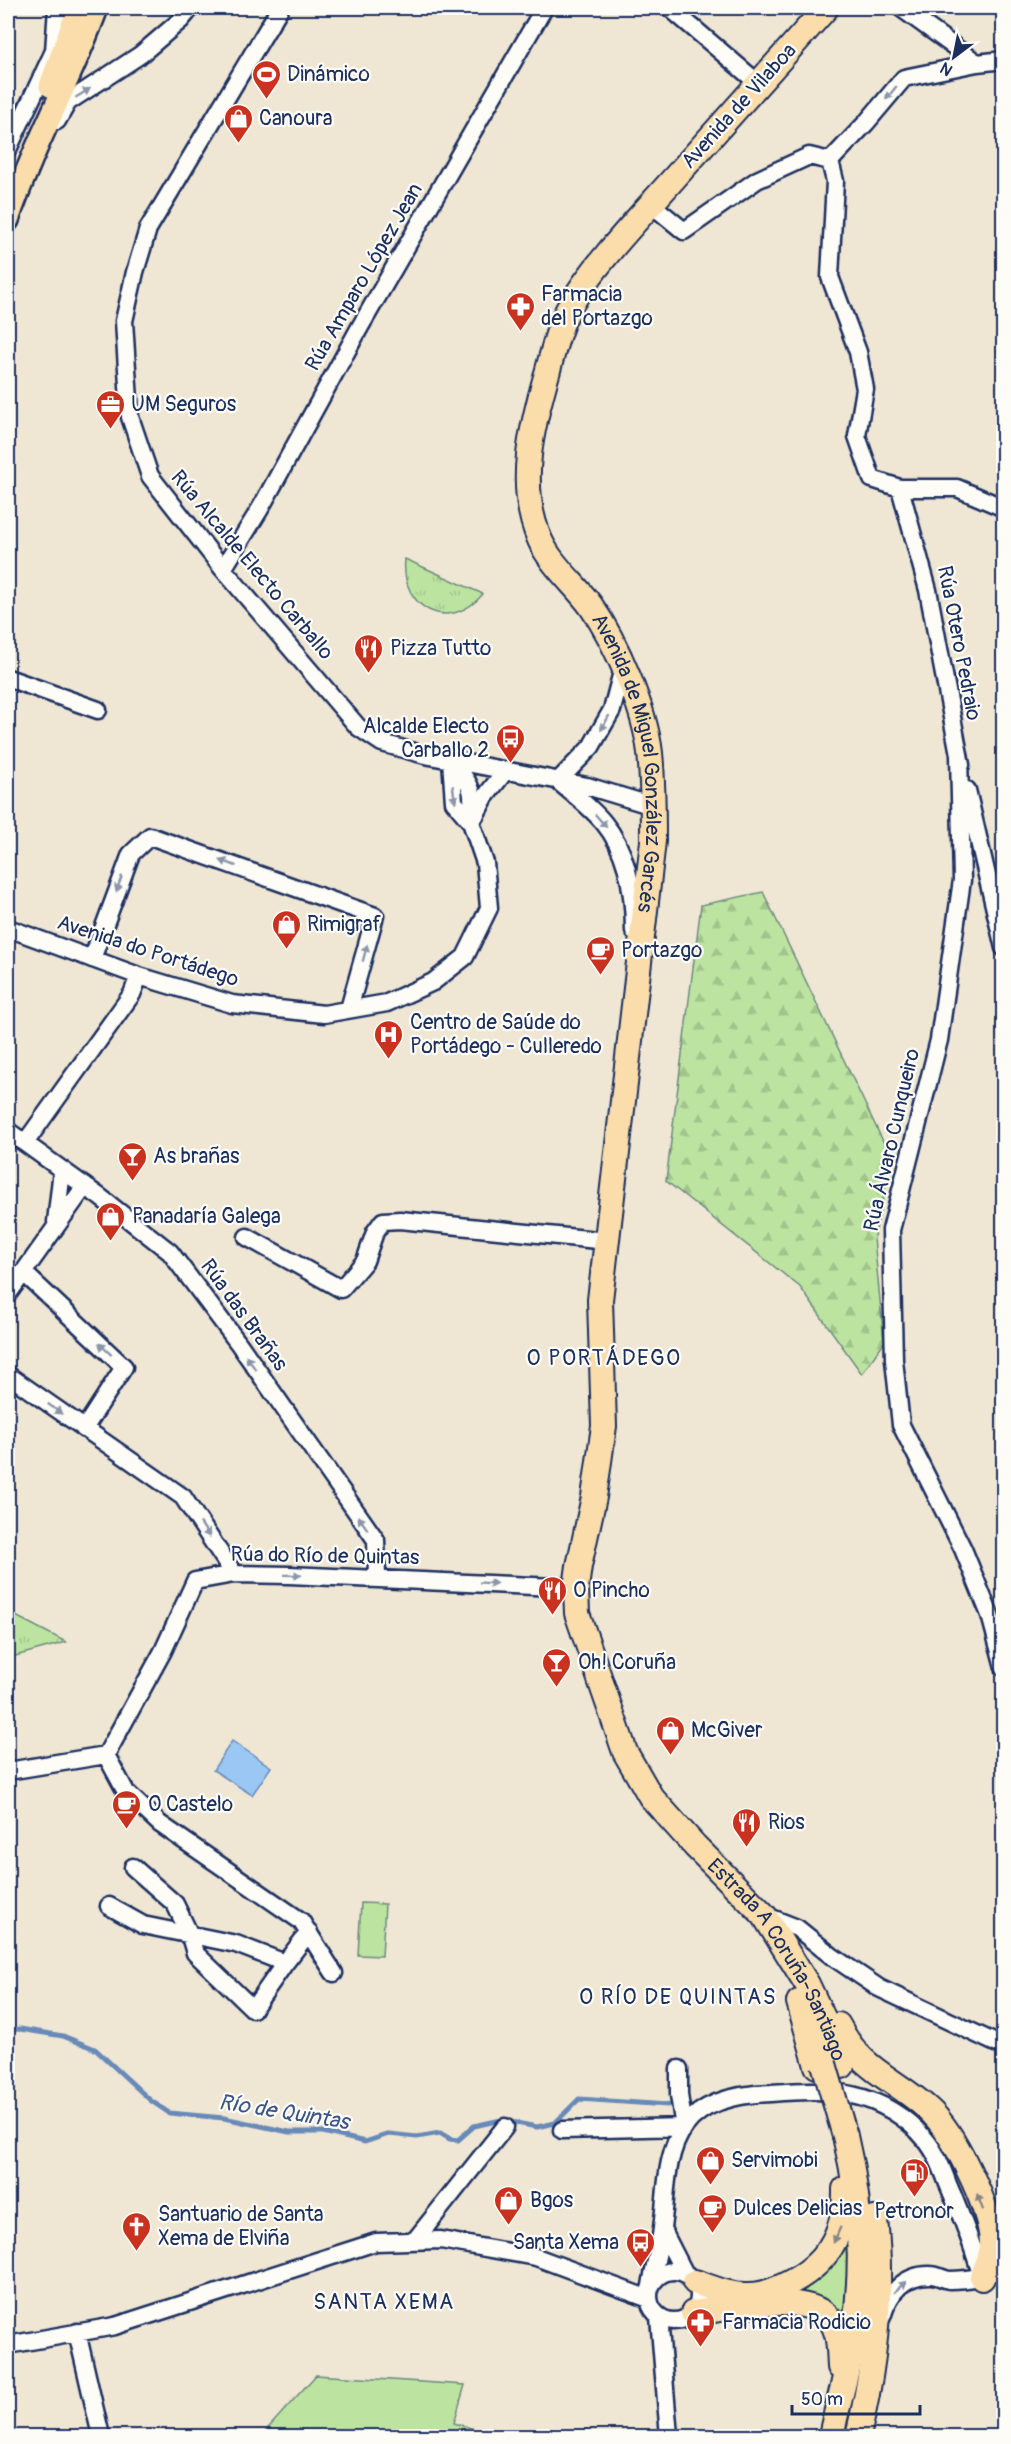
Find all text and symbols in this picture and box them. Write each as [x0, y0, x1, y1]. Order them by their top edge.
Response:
north arrow [924, 27, 984, 87]
street label: Avenida de Vilaboa [675, 38, 803, 174]
text: N [937, 57, 956, 80]
sports icon: Dinámico [250, 58, 282, 100]
place label: Dinámico [287, 61, 370, 88]
one-way arrow [885, 86, 898, 101]
one-way arrow [75, 88, 91, 99]
shop icon: Canoura [222, 102, 254, 144]
place label: Canoura [259, 105, 333, 132]
street label: Rúa Amparo López Jean [299, 178, 429, 376]
place label: Farmacia del Portazgo [541, 281, 653, 332]
pharmacy icon: Farmacia del Portazgo [504, 290, 536, 332]
office icon: UM Seguros [94, 388, 126, 430]
place label: UM Seguros [131, 391, 237, 418]
street label: Rúa Alcalde Electo Carballo [165, 465, 339, 665]
street label: Rúa Otero Pedraio [931, 563, 987, 723]
street label: Avenida de Miguel González Garcés [586, 608, 667, 915]
restaurant icon: Pizza Tutto [353, 632, 385, 674]
place label: Pizza Tutto [390, 635, 491, 662]
place label: Alcalde Electo Carballo 2 [363, 713, 489, 764]
one-way arrow [599, 715, 610, 731]
bus stop icon: Alcalde Electo Carballo 2 [494, 722, 526, 764]
one-way arrow [450, 785, 459, 804]
one-way arrow [594, 813, 607, 828]
one-way arrow [219, 858, 237, 868]
one-way arrow [114, 875, 124, 893]
shop icon: Rimigraf [270, 908, 302, 950]
street label: Avenida do Portádego [54, 909, 242, 993]
place label: Rimigraf [307, 911, 382, 938]
cafe icon: Portazgo [584, 934, 616, 976]
place label: Portazgo [621, 937, 702, 964]
one-way arrow [361, 944, 370, 962]
place label: Centro de Saúde do Portádego - Culleredo [410, 1009, 602, 1060]
hospital icon: Centro de Saúde do Portádego - Culleredo [373, 1018, 405, 1060]
street label: Rúa Álvaro Cunqueiro [858, 1046, 926, 1234]
bar icon: As brañas [116, 1140, 148, 1182]
place label: As brañas [153, 1143, 240, 1170]
shop icon: Panadaría Galega [95, 1200, 127, 1242]
place label: Panadaría Galega [132, 1203, 281, 1230]
street label: Rúa das Brañas [194, 1254, 294, 1377]
one-way arrow [97, 1342, 112, 1356]
district label: O PORTÁDEGO [527, 1344, 681, 1372]
one-way arrow [246, 1355, 257, 1371]
one-way arrow [47, 1403, 63, 1415]
one-way arrow [357, 1515, 369, 1531]
one-way arrow [199, 1522, 210, 1538]
street label: Rúa do Río de Quintas [230, 1541, 420, 1571]
one-way arrow [283, 1570, 302, 1580]
restaurant icon: O Pincho [536, 1574, 568, 1616]
place label: O Pincho [573, 1577, 650, 1604]
one-way arrow [478, 1579, 497, 1588]
bar icon: Oh! Coruña [541, 1646, 573, 1688]
place label: Oh! Coruña [578, 1649, 676, 1676]
shop icon: McGiver [654, 1714, 686, 1756]
place label: McGiver [691, 1717, 763, 1744]
cafe icon: O Castelo [111, 1788, 143, 1830]
place label: O Castelo [148, 1791, 233, 1818]
restaurant icon: Rios [731, 1806, 763, 1848]
place label: Rios [768, 1809, 805, 1836]
street label: Estrada A Coruña-Santiago [702, 1853, 852, 2065]
district label: O RÍO DE QUINTAS [579, 1983, 777, 2011]
water label: Río de Quintas [217, 2088, 353, 2136]
shop icon: Servimobi [694, 2144, 726, 2186]
place label: Servimobi [731, 2147, 818, 2174]
fuel station icon: Petronor [898, 2156, 930, 2198]
shop icon: Bgos [493, 2184, 525, 2226]
place label: Bgos [530, 2187, 574, 2214]
cafe icon: Dulces Delicias [696, 2192, 728, 2234]
one-way arrow [975, 2193, 984, 2211]
place label: Dulces Delicias [733, 2195, 863, 2222]
place label: Petronor [874, 2198, 954, 2225]
place label: Santuario de Santa Xema de Elviña [158, 2201, 324, 2252]
church icon: Santuario de Santa Xema de Elviña [121, 2210, 153, 2252]
bus stop icon: Santa Xema [624, 2226, 656, 2268]
one-way arrow [832, 2226, 841, 2243]
place label: Santa Xema [513, 2229, 619, 2256]
one-way arrow [892, 2281, 907, 2294]
district label: SANTA XEMA [313, 2288, 455, 2316]
pharmacy icon: Farmacia Rodicio [685, 2306, 717, 2348]
place label: Farmacia Rodicio [722, 2309, 871, 2336]
scale bar [792, 2378, 920, 2416]
text: 50 m [801, 2388, 843, 2411]

